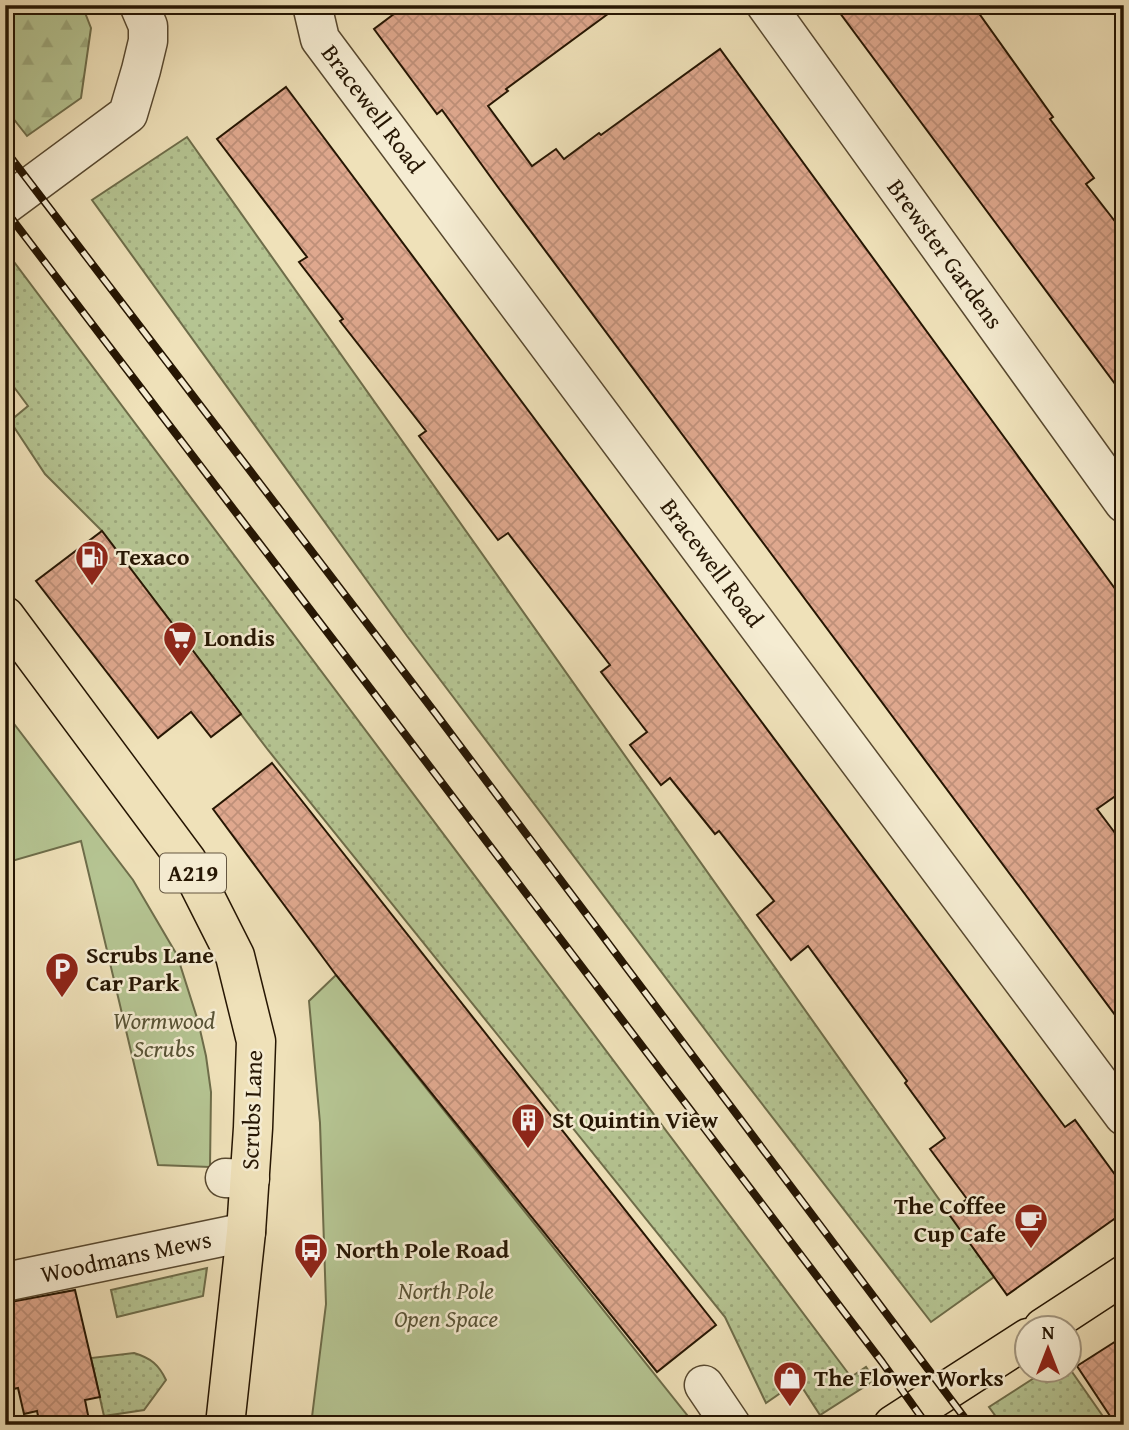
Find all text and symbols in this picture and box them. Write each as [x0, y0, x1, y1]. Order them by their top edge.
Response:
street label: Bracewell Road [313, 37, 434, 181]
street label: Brewster Gardens [879, 171, 1012, 336]
street label: Bracewell Road [652, 491, 773, 635]
fuel station icon: Texaco [73, 538, 111, 587]
place label: Texaco [116, 539, 190, 574]
supermarket icon: Londis [161, 619, 199, 668]
place label: Londis [204, 620, 275, 655]
road number: A219 [160, 853, 226, 892]
place label: Scrubs Lane Car Park [86, 937, 214, 1000]
parking icon: Scrubs Lane Car Park [43, 950, 81, 999]
park label: Wormwood Scrubs [113, 1003, 216, 1066]
street label: Scrubs Lane [232, 1049, 271, 1171]
building icon: St Quintin View [509, 1101, 547, 1150]
place label: St Quintin View [552, 1102, 719, 1137]
place label: The Coffee Cup Cafe [894, 1188, 1006, 1251]
cafe icon: The Coffee Cup Cafe [1012, 1201, 1050, 1250]
street label: Woodmans Mews [37, 1221, 214, 1292]
bus stop icon: North Pole Road [292, 1231, 330, 1280]
place label: North Pole Road [336, 1232, 510, 1267]
park label: North Pole Open Space [394, 1273, 498, 1336]
north arrow [1014, 1314, 1084, 1384]
text: N [1042, 1318, 1055, 1346]
shop icon: The Flower Works [771, 1359, 809, 1408]
place label: The Flower Works [814, 1360, 1004, 1395]

